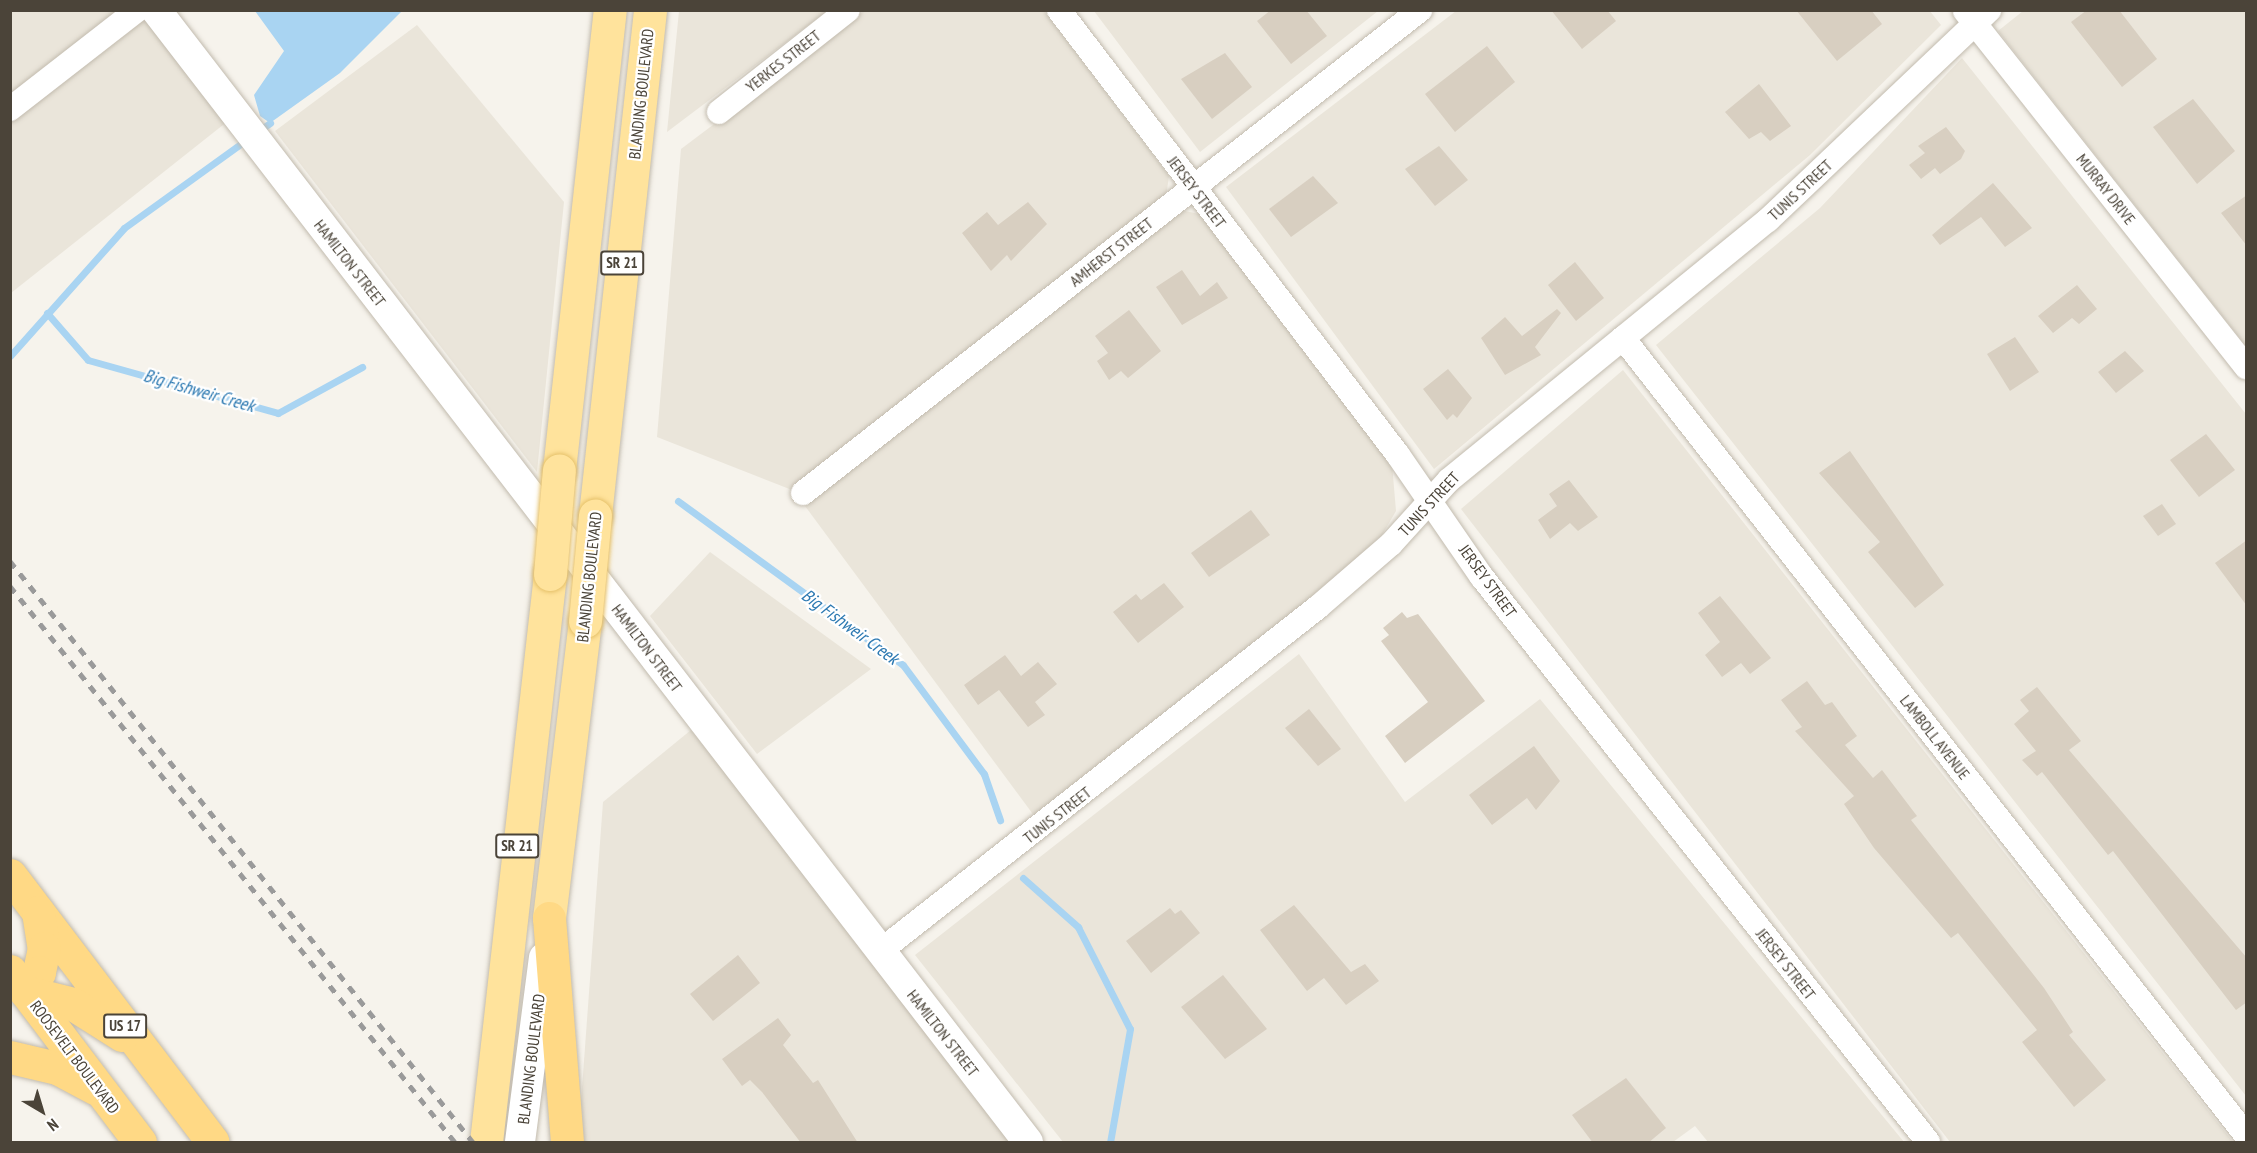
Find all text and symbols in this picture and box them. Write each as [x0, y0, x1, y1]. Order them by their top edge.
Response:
street label: YERKES STREET [742, 26, 824, 96]
street label: BLANDING BOULEVARD [625, 28, 657, 160]
street label: MURRAY DRIVE [2072, 150, 2140, 228]
street label: JERSEY STREET [1164, 152, 1230, 232]
street label: TUNIS STREET [1764, 155, 1836, 225]
street label: AMHERST STREET [1065, 213, 1157, 291]
street label: HAMILTON STREET [310, 216, 390, 310]
road number: SR 21 [600, 251, 644, 275]
water label: Big Fishweir Creek [141, 365, 257, 417]
street label: TUNIS STREET [1394, 468, 1464, 540]
street label: BLANDING BOULEVARD [573, 511, 605, 643]
street label: JERSEY STREET [1455, 541, 1521, 621]
water label: Big Fishweir Creek [797, 585, 903, 669]
street label: HAMILTON STREET [608, 600, 686, 696]
street label: LAMBOLL AVENUE [1896, 691, 1974, 783]
street label: TUNIS STREET [1019, 783, 1095, 847]
road number: SR 21 [494, 834, 540, 858]
street label: JERSEY STREET [1752, 924, 1820, 1004]
street label: HAMILTON STREET [903, 986, 983, 1080]
street label: BLANDING BOULEVARD [513, 993, 549, 1125]
street label: ROOSEVELT BOULEVARD [26, 997, 124, 1117]
road number: US 17 [102, 1014, 148, 1038]
north arrow [12, 1081, 72, 1141]
text: N [44, 1115, 63, 1136]

